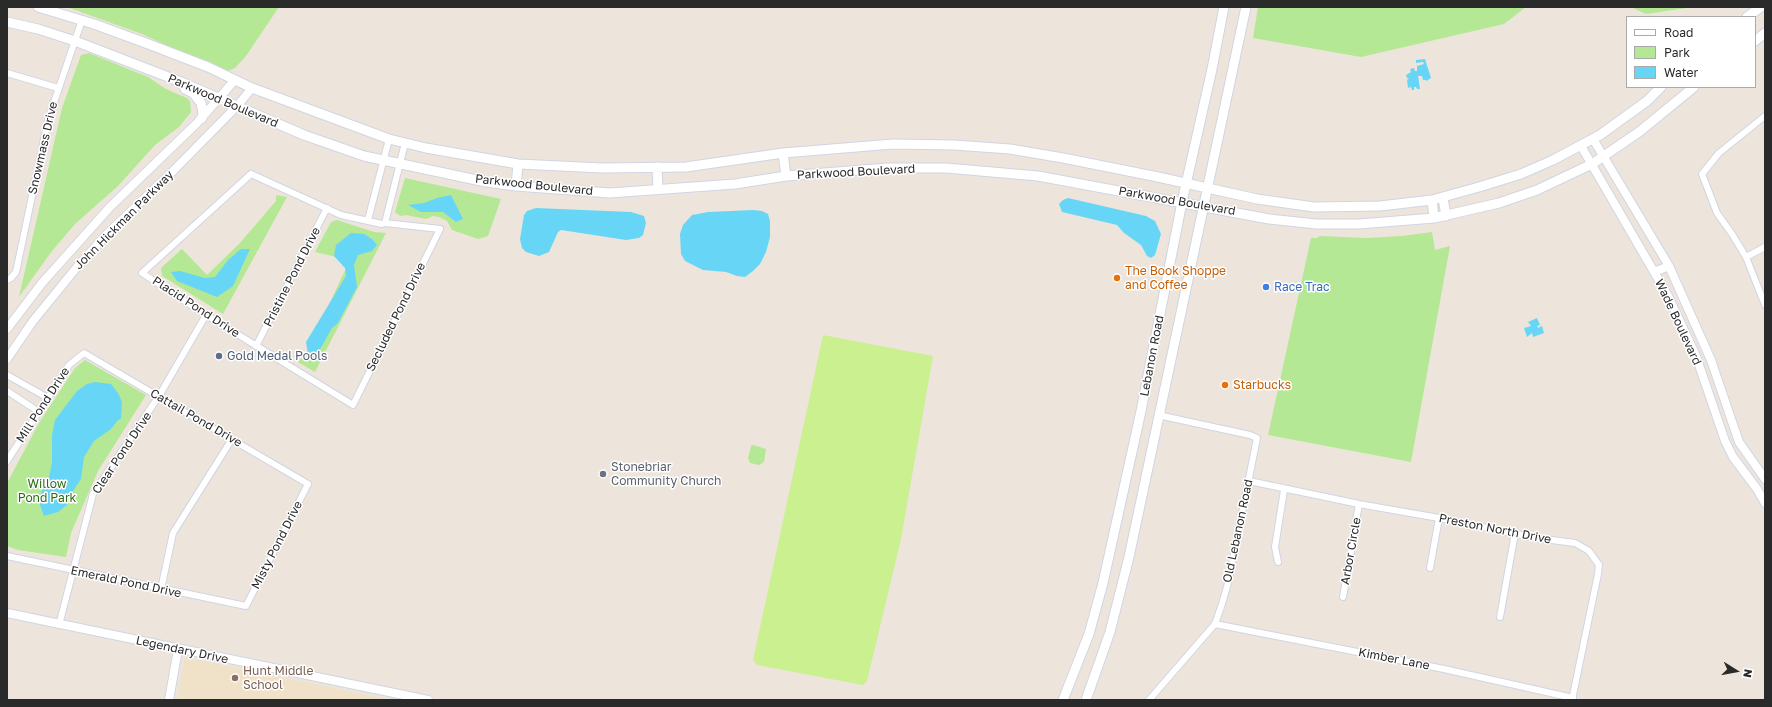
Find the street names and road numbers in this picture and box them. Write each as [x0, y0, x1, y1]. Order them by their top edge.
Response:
street label: Parkwood Boulevard [166, 71, 280, 131]
street label: Snowmass Drive [25, 100, 61, 196]
street label: Parkwood Boulevard [796, 162, 916, 182]
street label: John Hickman Parkway [72, 168, 176, 272]
street label: Parkwood Boulevard [474, 172, 594, 198]
street label: Parkwood Boulevard [1117, 184, 1237, 218]
street label: Pristine Pond Drive [261, 225, 323, 329]
street label: Secluded Pond Drive [363, 260, 429, 374]
street label: Placid Pond Drive [150, 273, 242, 341]
street label: Wade Boulevard [1652, 277, 1704, 367]
street label: Lebanon Road [1137, 314, 1167, 398]
street label: Mill Pond Drive [13, 365, 73, 445]
street label: Cattail Pond Drive [148, 386, 244, 450]
street label: Clear Pond Drive [89, 409, 155, 497]
street label: Old Lebanon Road [1220, 478, 1256, 584]
street label: Misty Pond Drive [249, 498, 305, 592]
street label: Preston North Drive [1438, 511, 1552, 547]
street label: Arbor Circle [1338, 516, 1364, 586]
street label: Emerald Pond Drive [69, 563, 183, 601]
street label: Legendary Drive [135, 633, 229, 667]
street label: Kimber Lane [1357, 645, 1431, 673]

